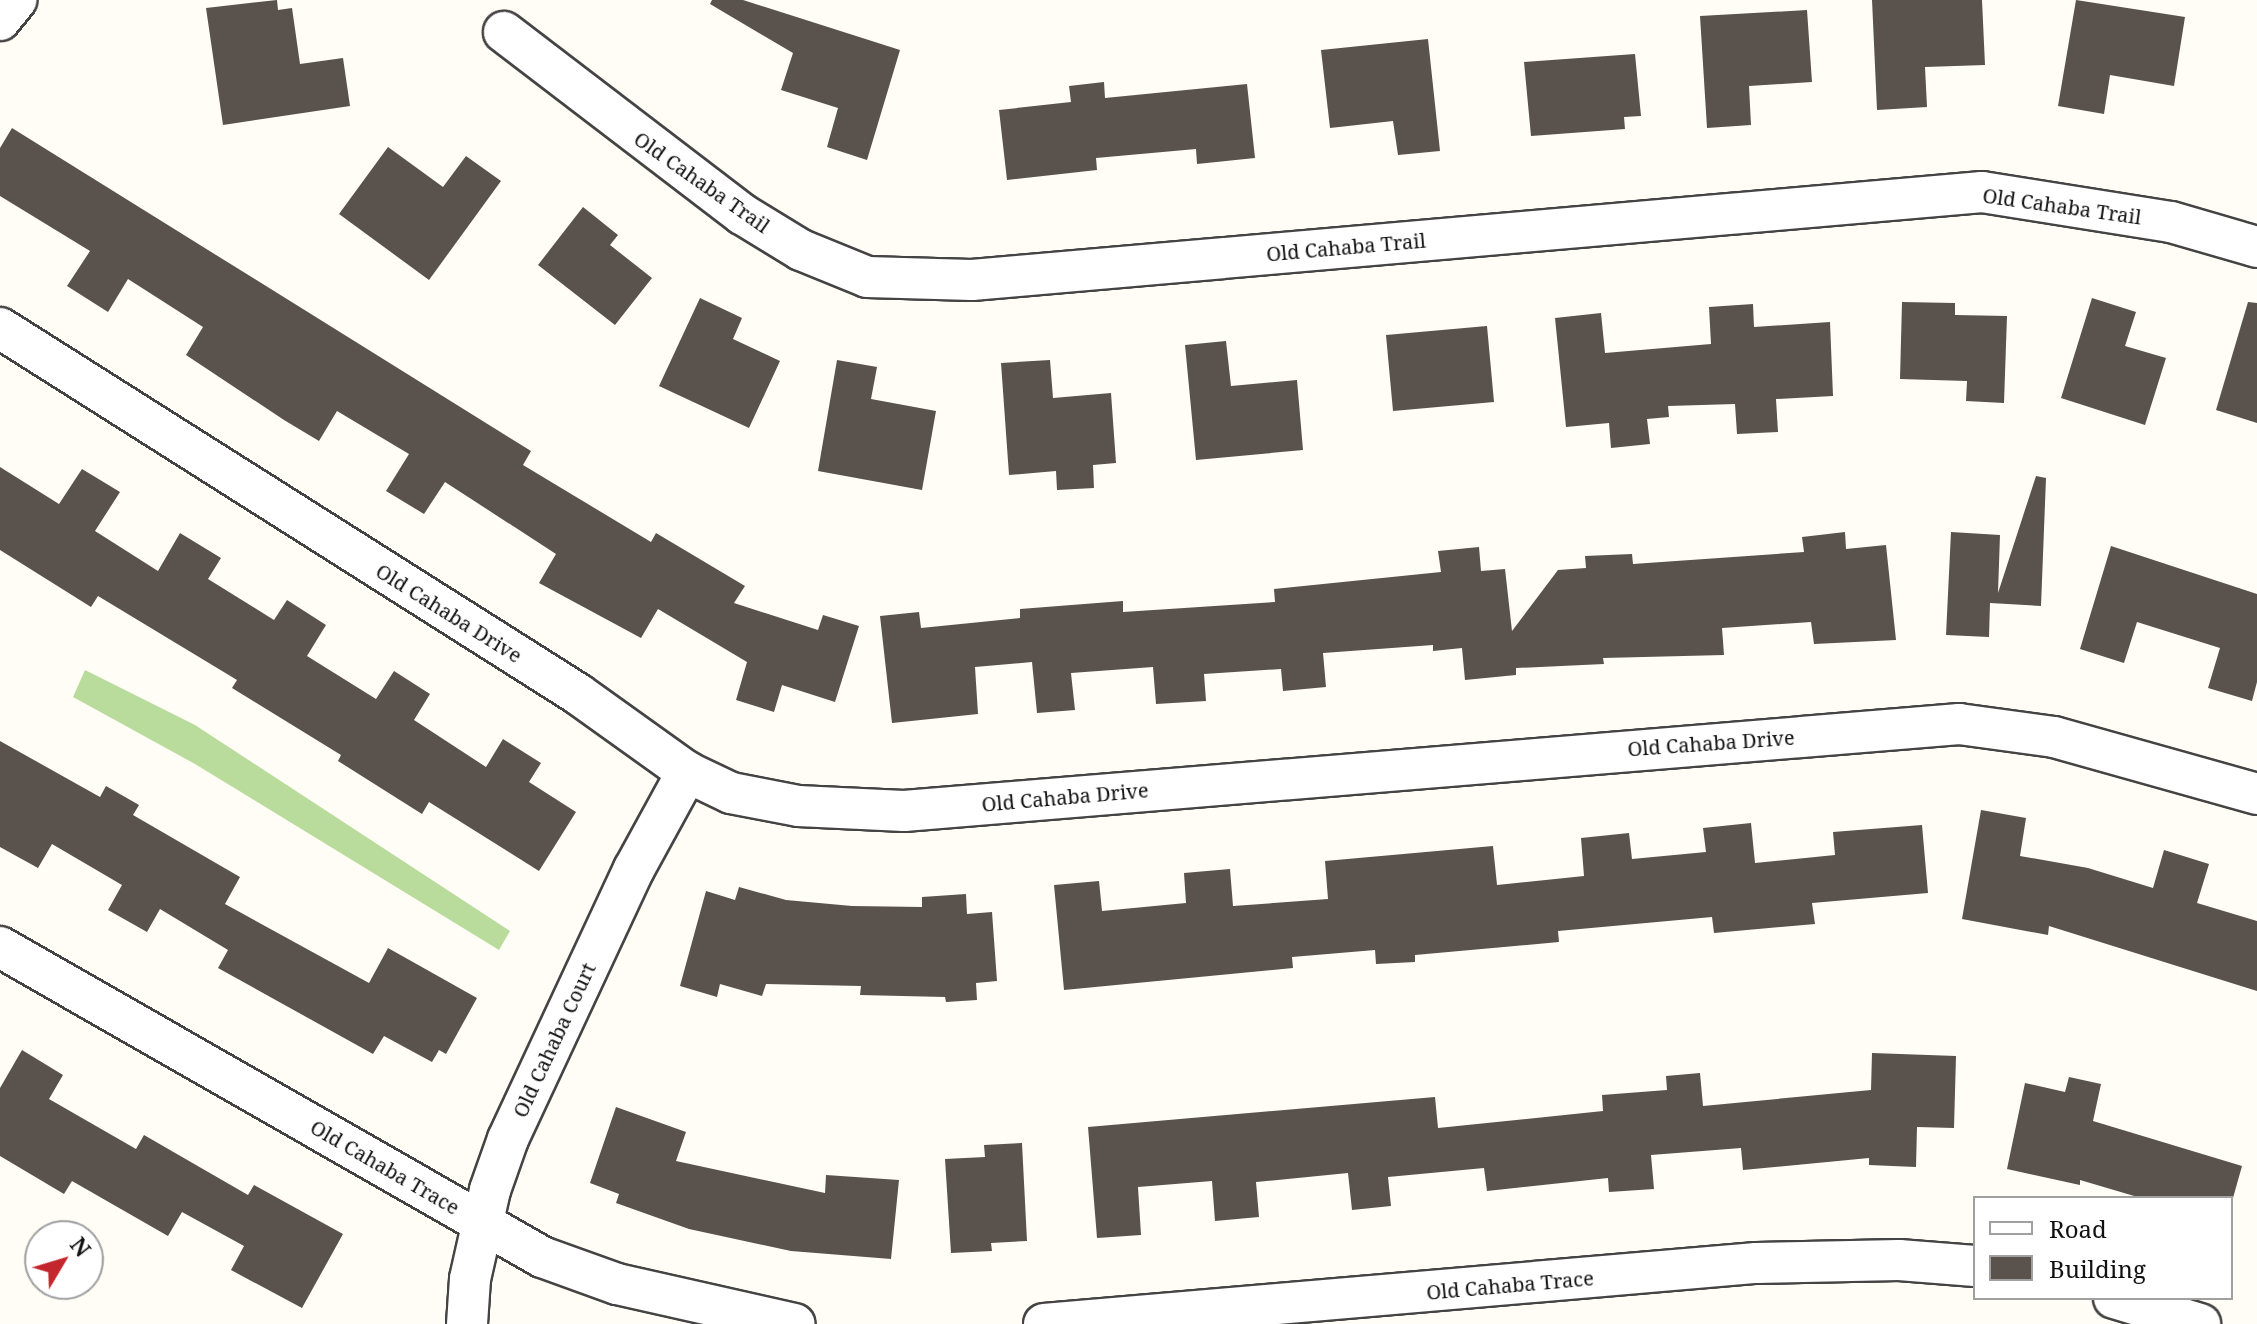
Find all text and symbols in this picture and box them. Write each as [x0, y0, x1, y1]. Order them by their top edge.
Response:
street label: Old Cahaba Trail [630, 126, 774, 238]
street label: Old Cahaba Trail [1981, 183, 2143, 229]
street label: Old Cahaba Trail [1265, 228, 1427, 266]
street label: Old Cahaba Drive [372, 558, 526, 668]
street label: Old Cahaba Drive [1627, 725, 1795, 761]
street label: Old Cahaba Drive [981, 778, 1149, 816]
street label: Old Cahaba Court [508, 959, 600, 1121]
street label: Old Cahaba Trace [306, 1115, 464, 1219]
legend [1973, 1196, 2233, 1300]
text: Road [2049, 1212, 2107, 1245]
north arrow [24, 1220, 104, 1300]
text: N [64, 1230, 98, 1263]
text: Building [2049, 1252, 2146, 1285]
street label: Old Cahaba Trace [1425, 1266, 1595, 1304]

